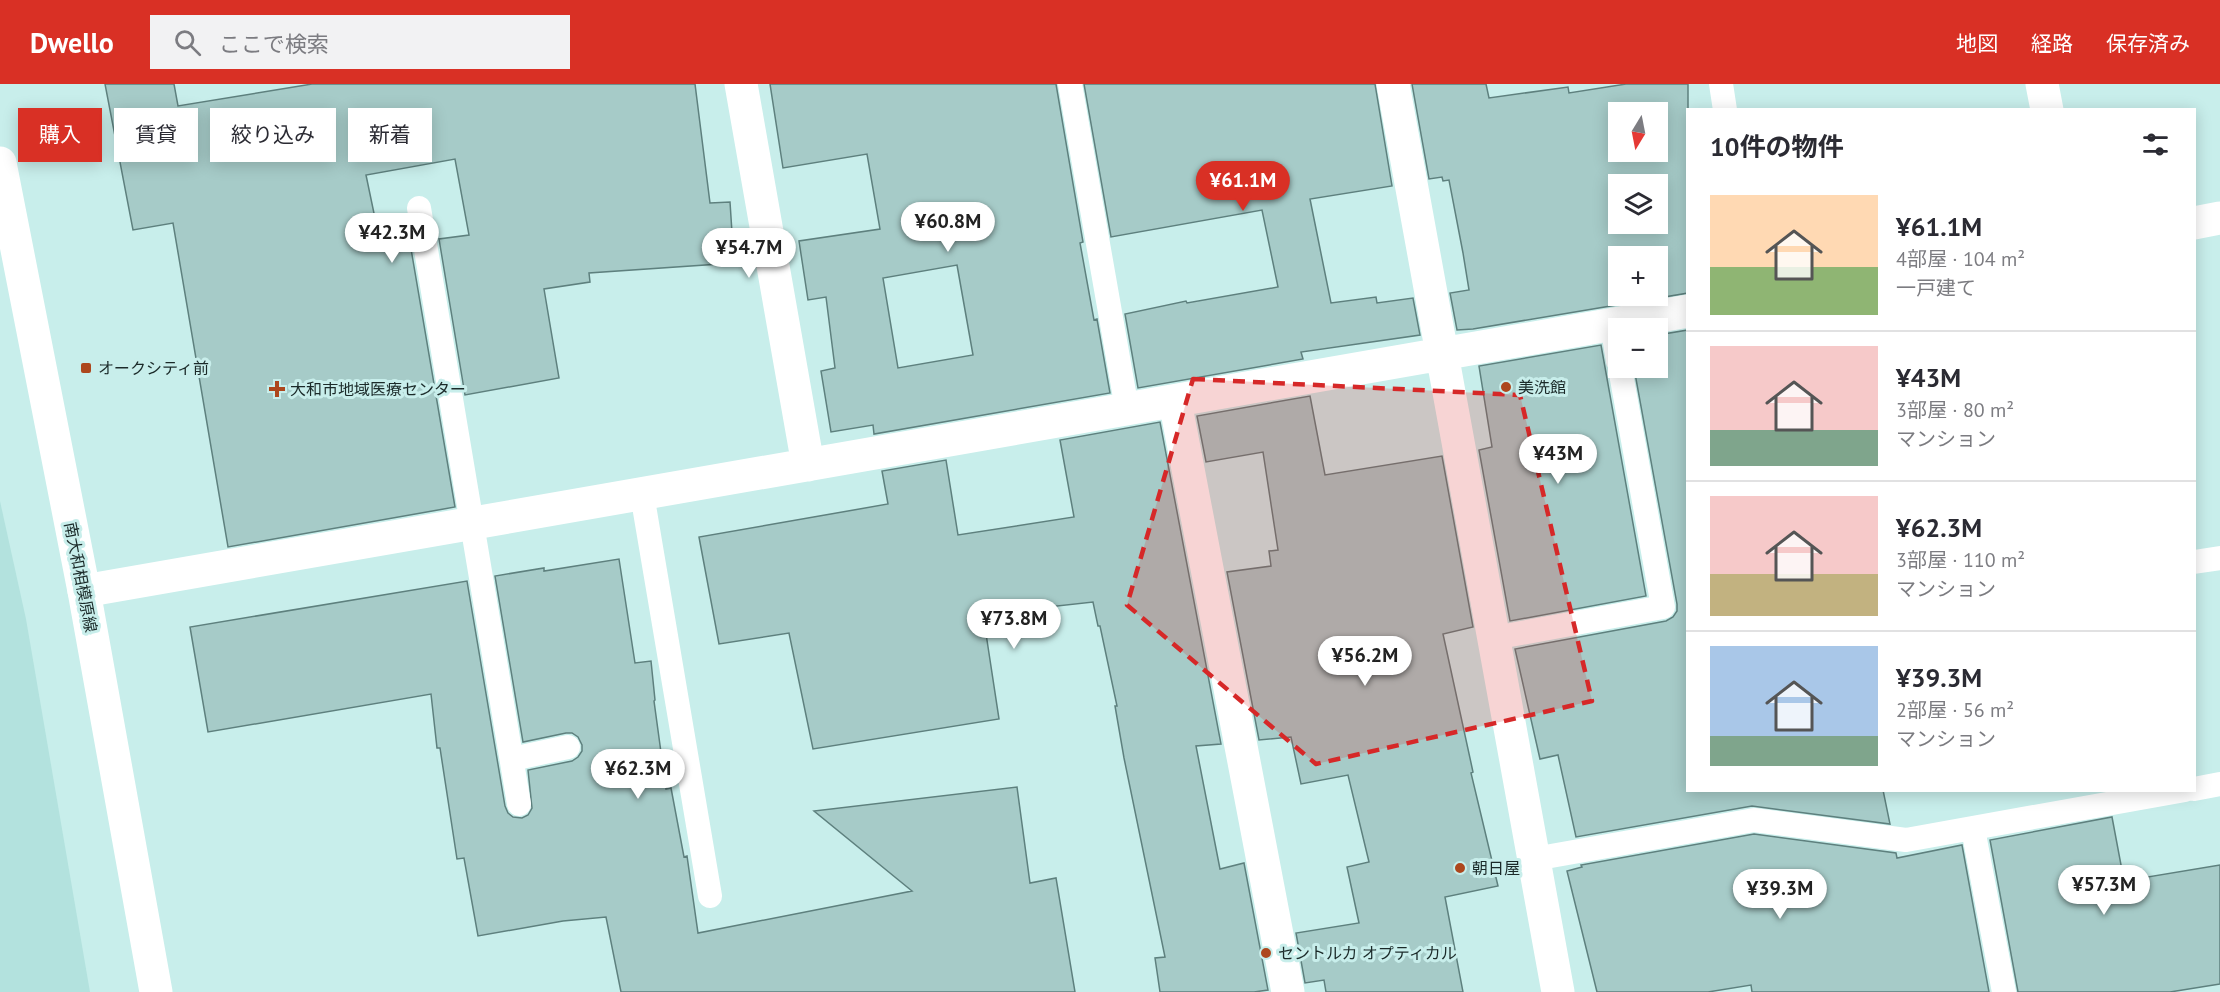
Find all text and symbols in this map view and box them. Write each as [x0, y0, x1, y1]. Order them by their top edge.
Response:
search box [150, 15, 570, 69]
text: Dwello [30, 24, 114, 61]
icon: search [171, 26, 204, 59]
text: ここで検索 [219, 30, 329, 58]
text: 地図 [1956, 30, 1998, 57]
text: 経路 [2031, 30, 2073, 57]
text: 保存済み [2106, 30, 2190, 57]
north arrow [1608, 102, 1668, 162]
map controls [1608, 102, 1668, 378]
chip: 購入 [18, 108, 102, 162]
chip: 賃貸 [114, 108, 198, 162]
chip: 絞り込み [210, 108, 336, 162]
chip: 新着 [348, 108, 432, 162]
icon: filters [2139, 128, 2172, 161]
text: 10件の物件 [1710, 130, 1843, 163]
pin: ¥61.1M [1194, 161, 1292, 212]
text: ¥61.1M [1210, 167, 1276, 193]
button: layers [1608, 174, 1668, 234]
pin: ¥60.8M [899, 202, 997, 253]
text: ¥60.8M [915, 208, 981, 234]
text: ¥61.1M [1896, 210, 1982, 243]
pin: ¥42.3M [343, 213, 441, 264]
text: ¥42.3M [359, 219, 425, 245]
icon: home [1758, 219, 1830, 291]
pin: ¥54.7M [700, 228, 798, 279]
text: ¥54.7M [716, 234, 782, 260]
button: + [1608, 246, 1668, 306]
text: 4部屋 · 104 m² [1896, 246, 2025, 272]
text: 一戸建て [1896, 275, 1976, 301]
button: − [1608, 318, 1668, 378]
place label: オークシティ前 [98, 358, 209, 378]
marker: オークシティ前 [79, 361, 93, 375]
text: ¥43M [1896, 361, 1961, 394]
icon: home [1758, 370, 1830, 442]
place label: 美洗館 [1518, 377, 1566, 397]
place label: 大和市地域医療センター [290, 379, 466, 399]
marker: 大和市地域医療センター [268, 380, 286, 398]
marker: 美洗館 [1499, 380, 1513, 394]
text: 3部屋 · 80 m² [1896, 397, 2014, 423]
text: マンション [1896, 426, 1996, 452]
pin: ¥43M [1522, 434, 1594, 485]
text: ¥43M [1533, 440, 1583, 466]
text: ¥62.3M [1896, 511, 1982, 544]
street label: 南大和相模原線 [60, 520, 102, 634]
icon: home [1758, 520, 1830, 592]
text: 3部屋 · 110 m² [1896, 547, 2025, 573]
text: マンション [1896, 576, 1996, 602]
pin: ¥73.8M [965, 599, 1063, 650]
text: ¥73.8M [981, 605, 1047, 631]
pin: ¥56.2M [1316, 636, 1414, 687]
text: ¥56.2M [1332, 642, 1398, 668]
text: ¥39.3M [1896, 661, 1982, 694]
icon: home [1758, 670, 1830, 742]
text: 2部屋 · 56 m² [1896, 697, 2014, 723]
text: マンション [1896, 726, 1996, 752]
pin: ¥62.3M [589, 749, 687, 800]
text: ¥62.3M [605, 755, 671, 781]
place label: 朝日屋 [1472, 858, 1520, 878]
marker: 朝日屋 [1453, 861, 1467, 875]
pin: ¥57.3M [2055, 865, 2153, 916]
pin: ¥39.3M [1731, 869, 1829, 920]
text: ¥57.3M [2072, 871, 2136, 897]
text: ¥39.3M [1747, 875, 1813, 901]
place label: セントルカ オプティカル [1278, 943, 1457, 963]
marker: セントルカ オプティカル [1259, 946, 1273, 960]

